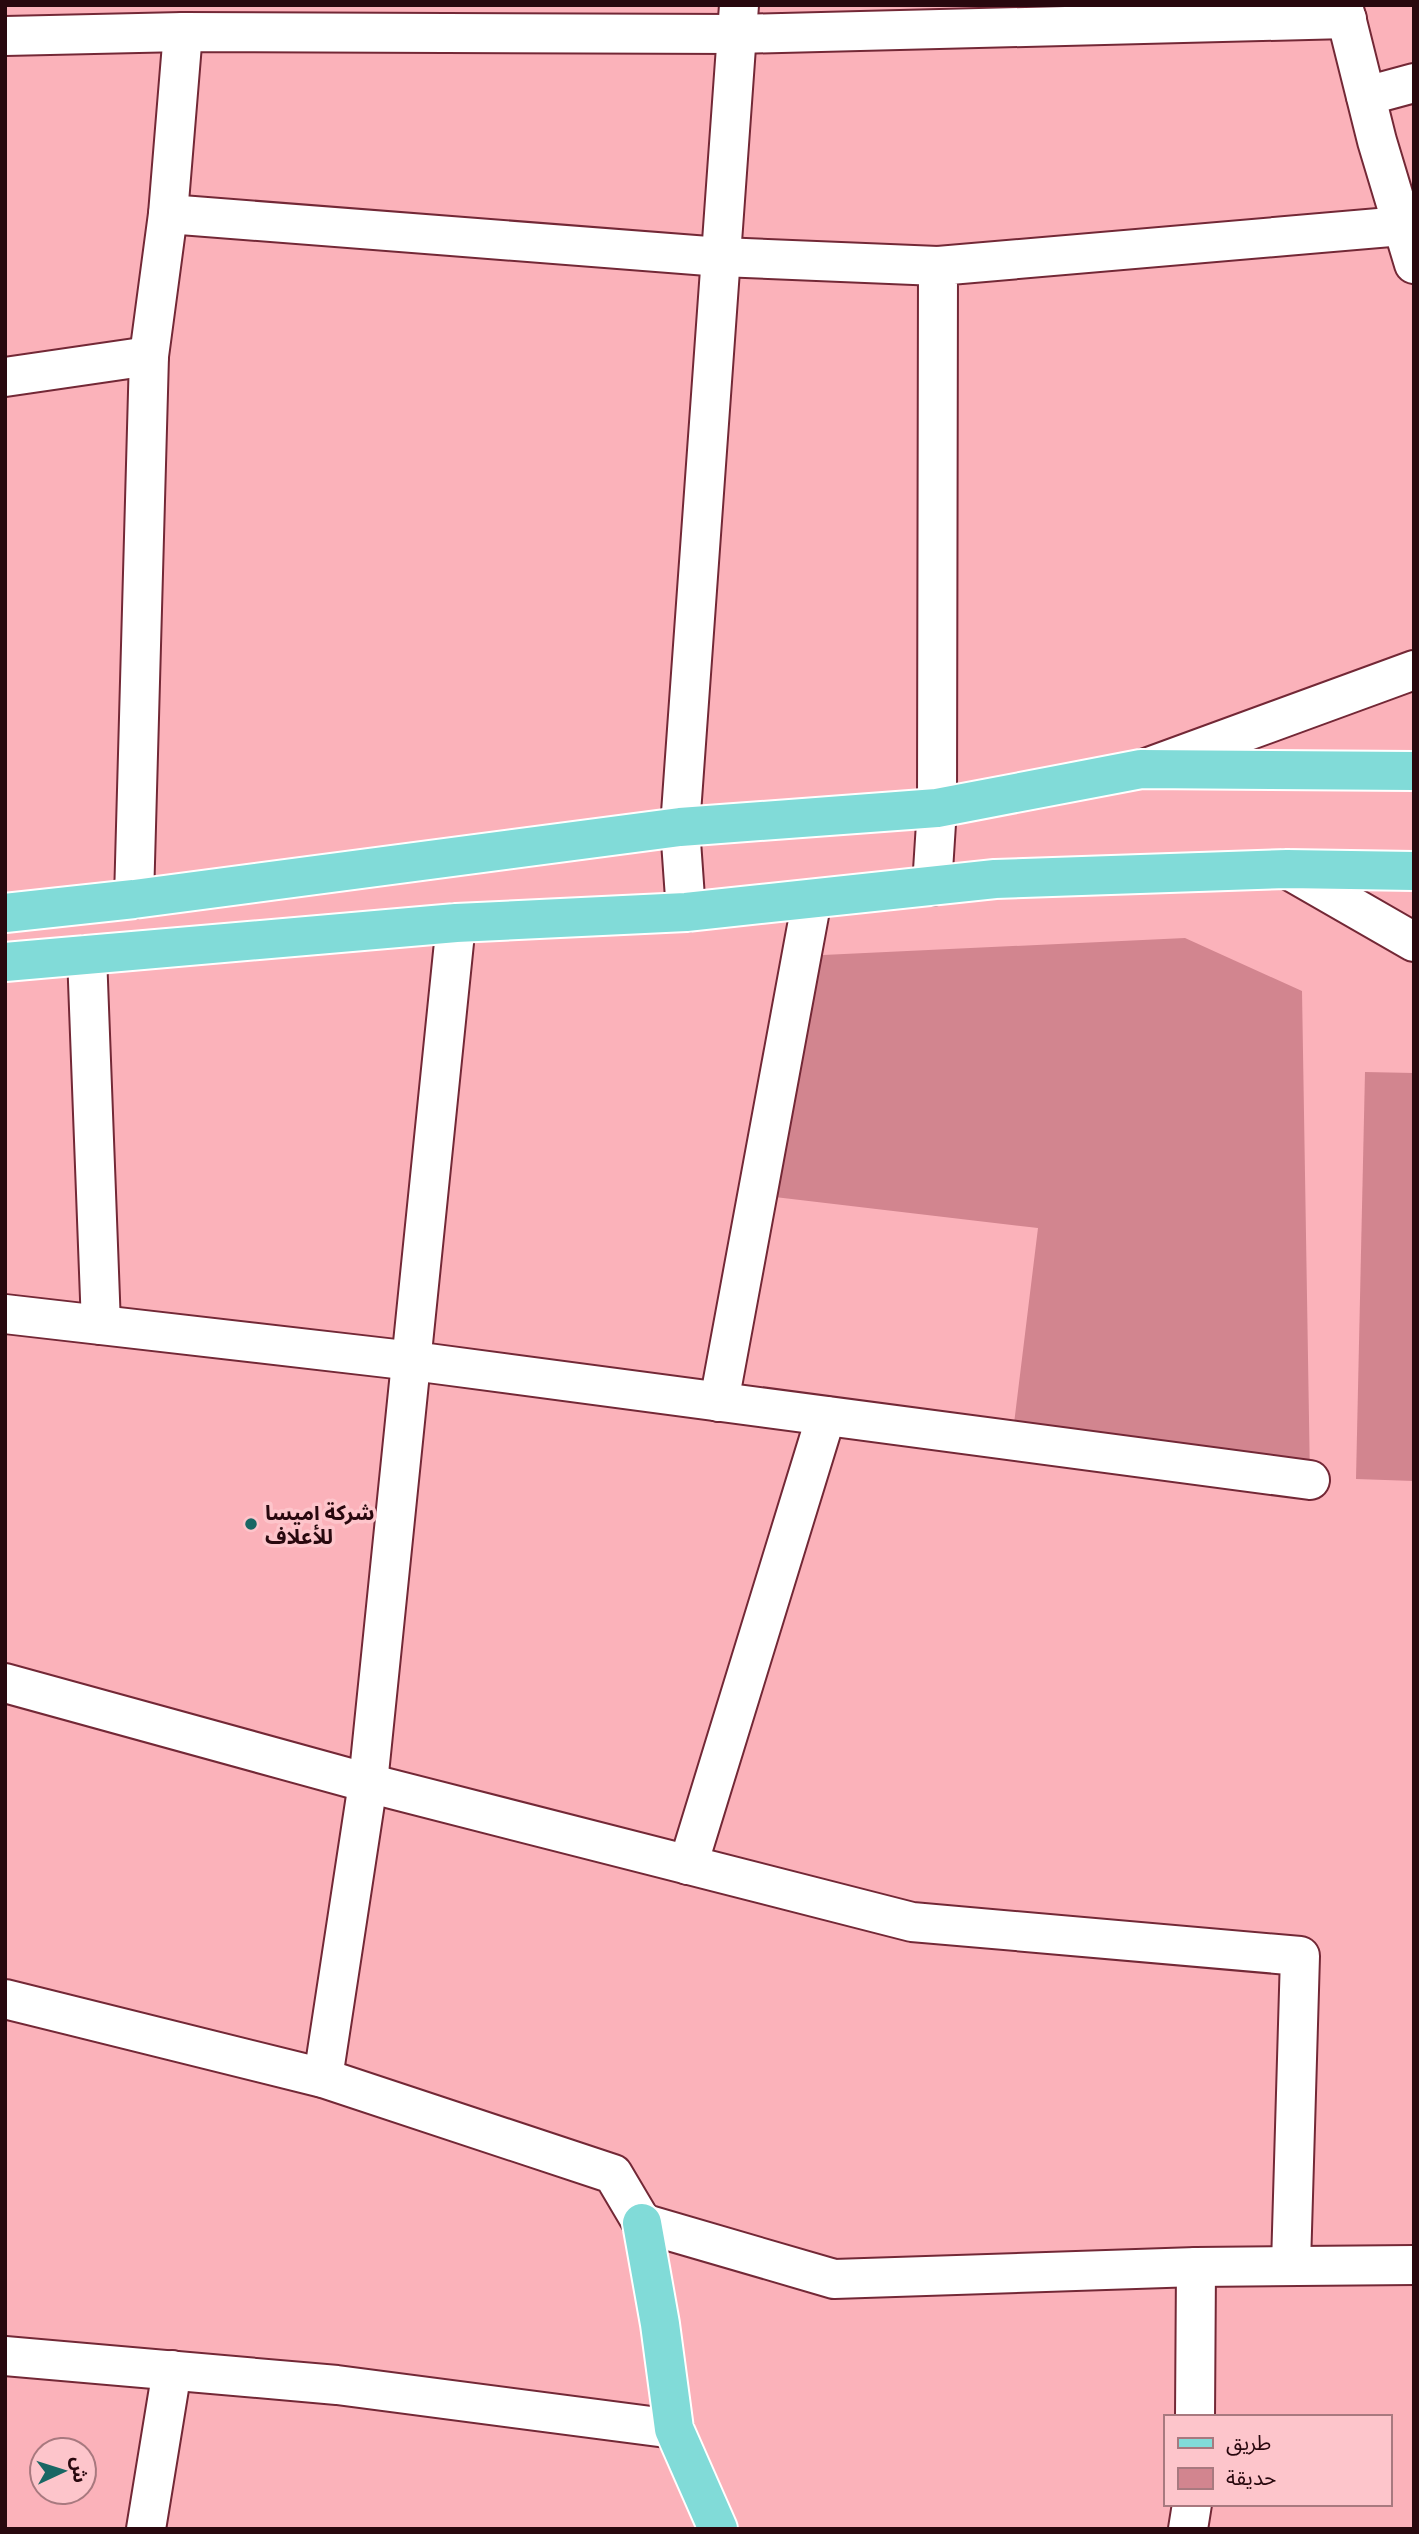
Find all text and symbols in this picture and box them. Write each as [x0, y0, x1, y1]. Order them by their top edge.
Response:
place label: شركة إميسا للأعلاف [265, 1500, 374, 1549]
marker: شركة إميسا للأعلاف [243, 1516, 259, 1532]
legend [1164, 2415, 1391, 2506]
text: طريق [1226, 2430, 1271, 2456]
north arrow [28, 2436, 98, 2506]
text: ش [67, 2456, 92, 2484]
text: حديقة [1226, 2465, 1276, 2490]

